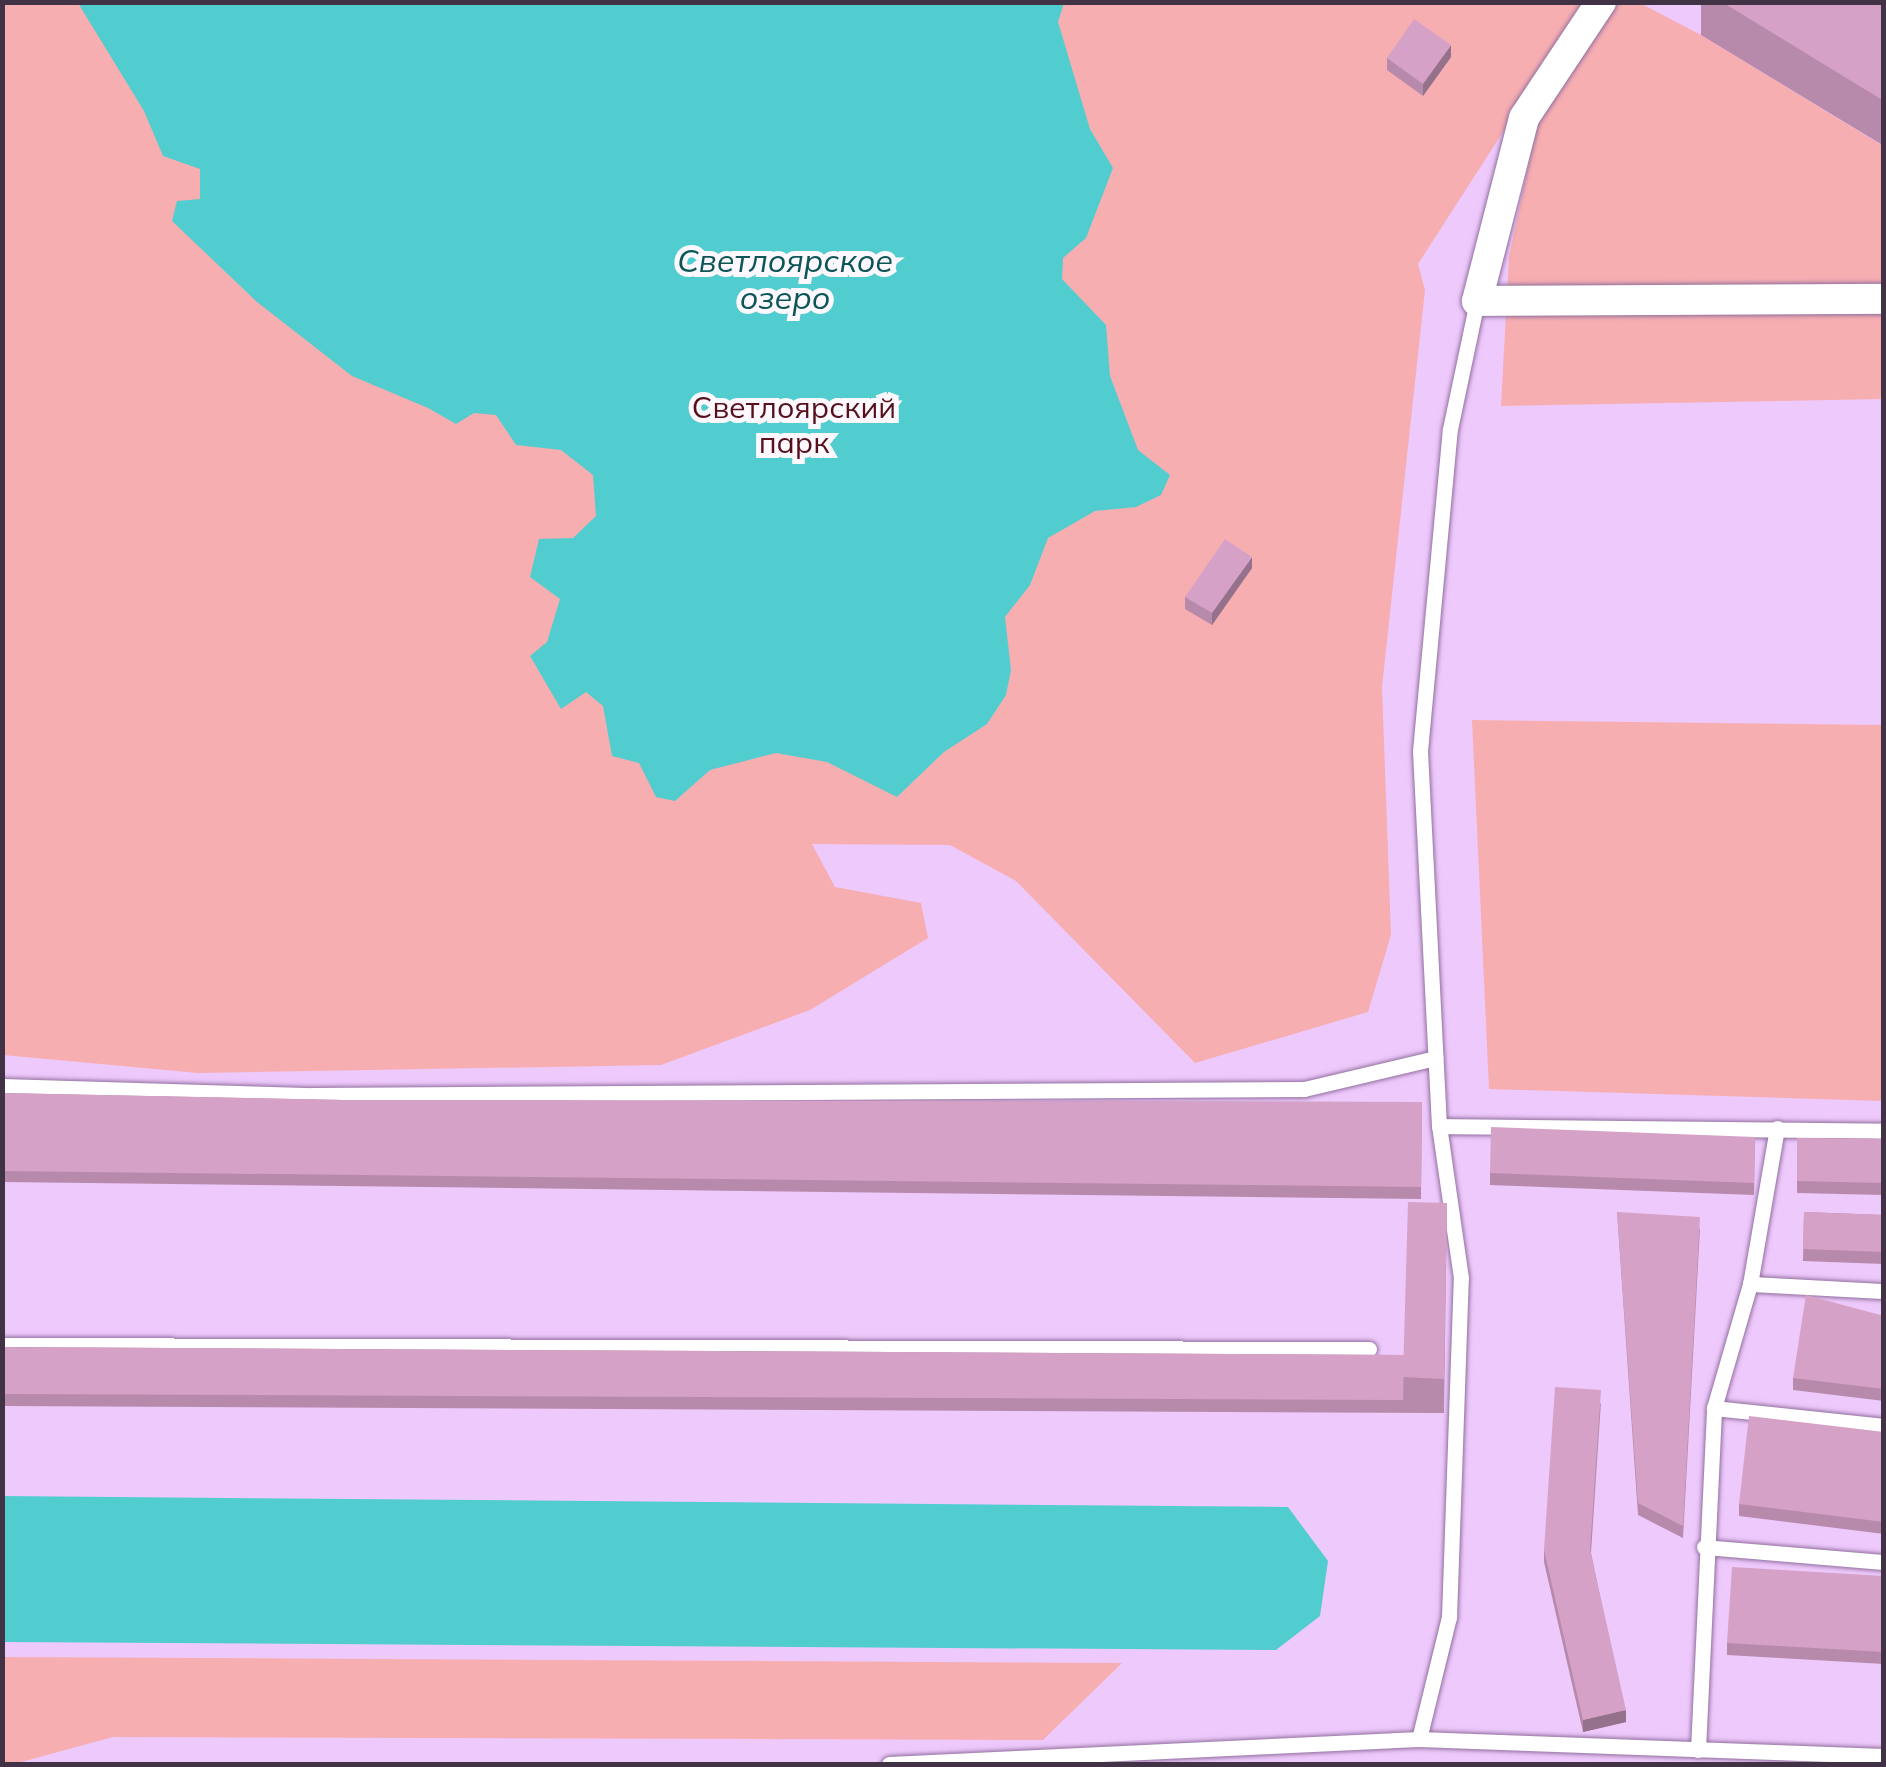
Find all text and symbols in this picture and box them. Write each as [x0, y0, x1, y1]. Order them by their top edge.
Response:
water label: Светлоярское озеро [677, 242, 893, 317]
park label: Светлоярский парк [692, 389, 896, 460]

